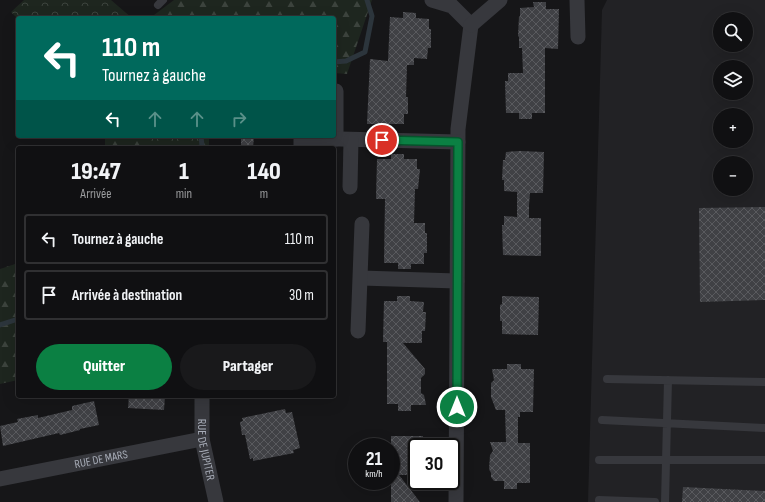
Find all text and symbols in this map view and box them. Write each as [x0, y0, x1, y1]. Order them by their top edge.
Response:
map controls [713, 12, 753, 196]
button: search [713, 12, 753, 52]
text: 110 m [102, 31, 160, 64]
icon: left [36, 32, 88, 84]
button: layers [713, 60, 753, 100]
text: Tournez à gauche [102, 65, 206, 86]
icon: left [102, 108, 124, 130]
icon: ahead [144, 108, 166, 130]
icon: ahead [186, 108, 208, 130]
icon: right [228, 108, 250, 130]
button: + [713, 108, 753, 148]
pin [365, 123, 399, 157]
icon: arrive [371, 129, 393, 151]
button: − [713, 156, 753, 196]
text: 19:47 [71, 157, 121, 186]
text: 1 [179, 157, 189, 186]
text: 140 [247, 157, 281, 186]
text: Arrivée [80, 186, 111, 202]
text: min [176, 186, 192, 202]
text: m [260, 186, 268, 202]
icon: left [38, 228, 60, 250]
text: Tournez à gauche [72, 230, 163, 249]
text: 110 m [285, 230, 314, 249]
icon: arrive [38, 284, 60, 306]
text: Arrivée à destination [72, 286, 182, 305]
text: 30 m [289, 286, 314, 305]
button: Quitter [36, 344, 172, 390]
button: Partager [180, 344, 316, 390]
position arrow [436, 386, 478, 428]
street label: RUE DE JUPITER [194, 419, 219, 482]
speed limit sign: 30 [408, 438, 460, 490]
street label: RUE DE MARS [73, 446, 129, 472]
text: 21 [366, 447, 382, 471]
text: km/h [365, 468, 383, 480]

